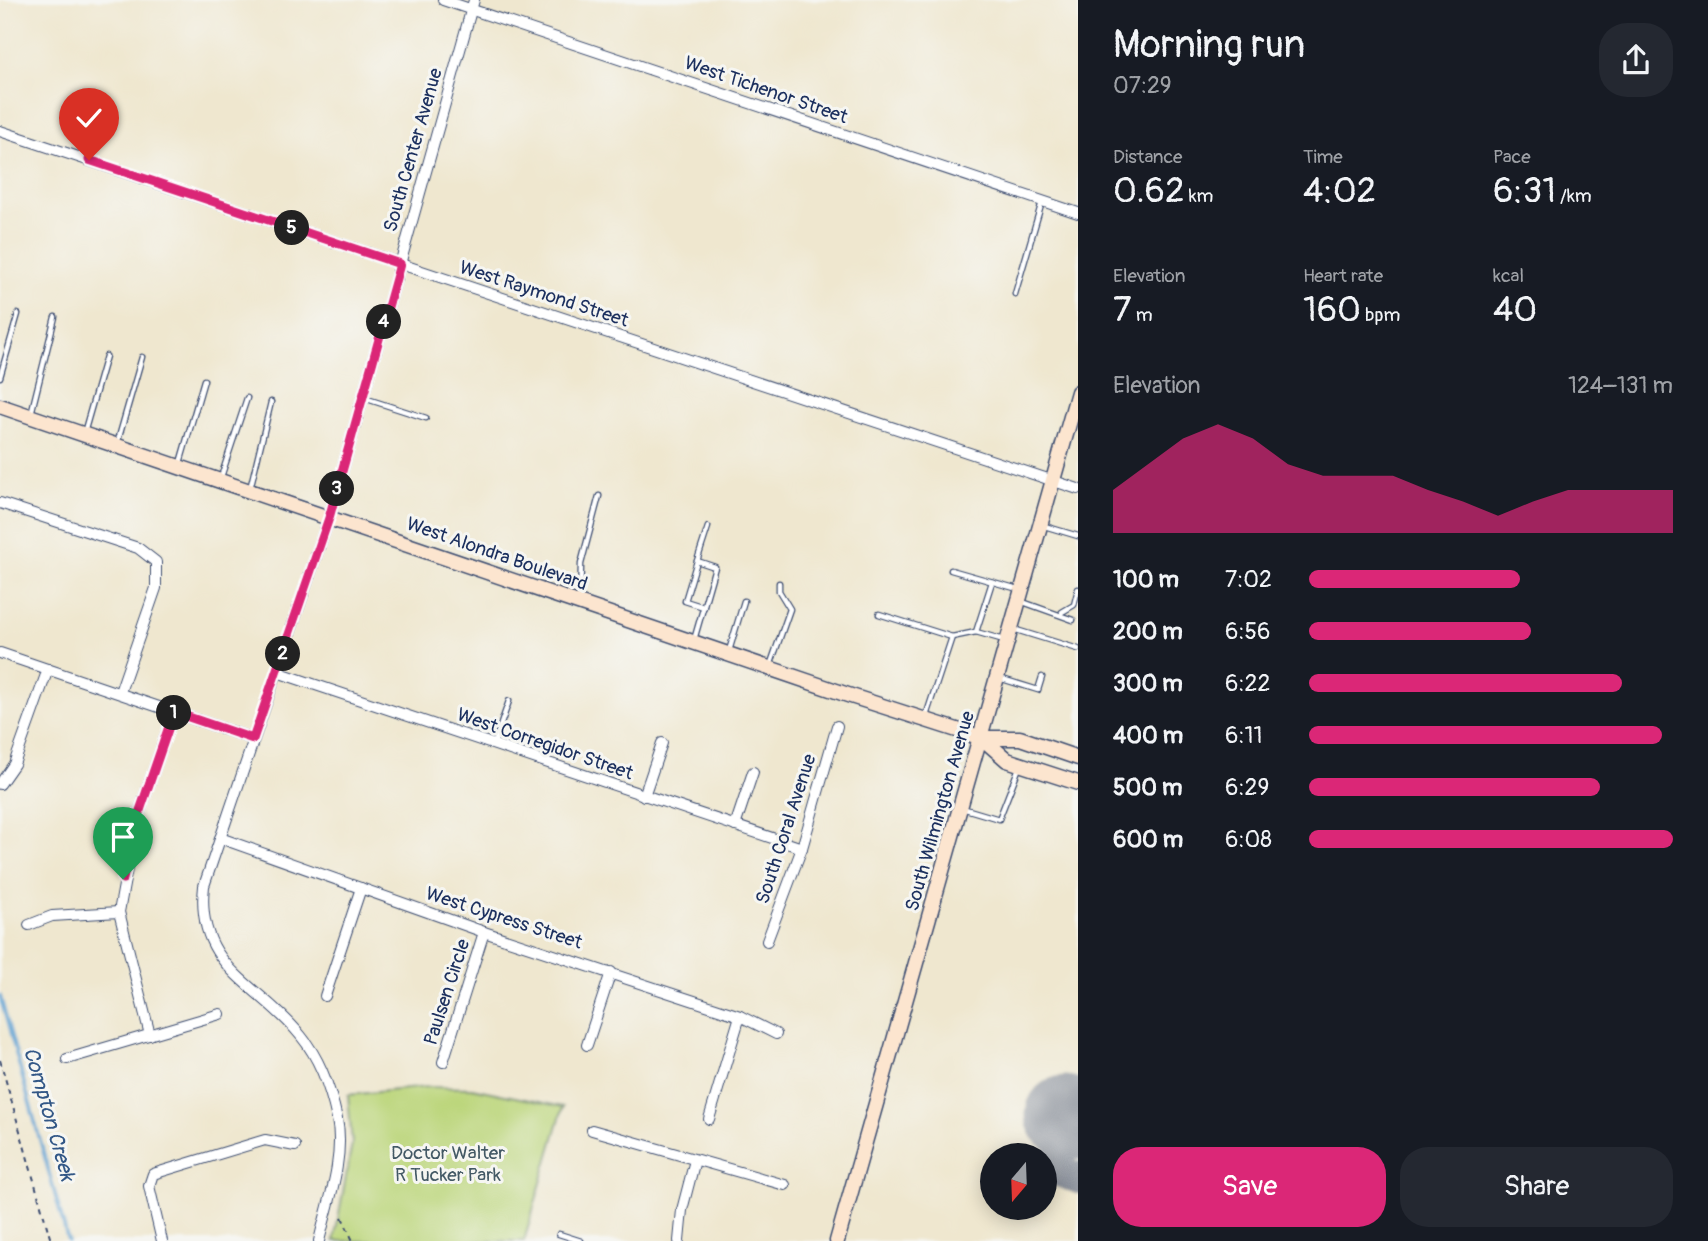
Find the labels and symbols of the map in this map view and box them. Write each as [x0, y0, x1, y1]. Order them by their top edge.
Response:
street label: West Tichenor Street [681, 51, 851, 129]
street label: South Center Avenue [378, 65, 448, 235]
pin [59, 88, 119, 160]
pin: 5 [274, 210, 310, 246]
street label: West Raymond Street [456, 255, 632, 333]
pin: 4 [366, 304, 402, 340]
pin: 3 [320, 472, 354, 506]
street label: West Alondra Boulevard [403, 512, 591, 596]
pin: 2 [266, 636, 300, 672]
pin: 1 [156, 696, 192, 730]
street label: West Corregidor Street [454, 703, 637, 786]
street label: South Wilmington Avenue [900, 708, 980, 914]
street label: South Coral Avenue [750, 750, 822, 907]
pin [93, 807, 153, 879]
street label: West Cypress Street [423, 881, 586, 955]
street label: Paulsen Circle [419, 935, 476, 1048]
water label: Compton Creek [17, 1044, 82, 1186]
park label: Doctor Walter R Tucker Park [391, 1141, 505, 1187]
north arrow [980, 1143, 1057, 1220]

